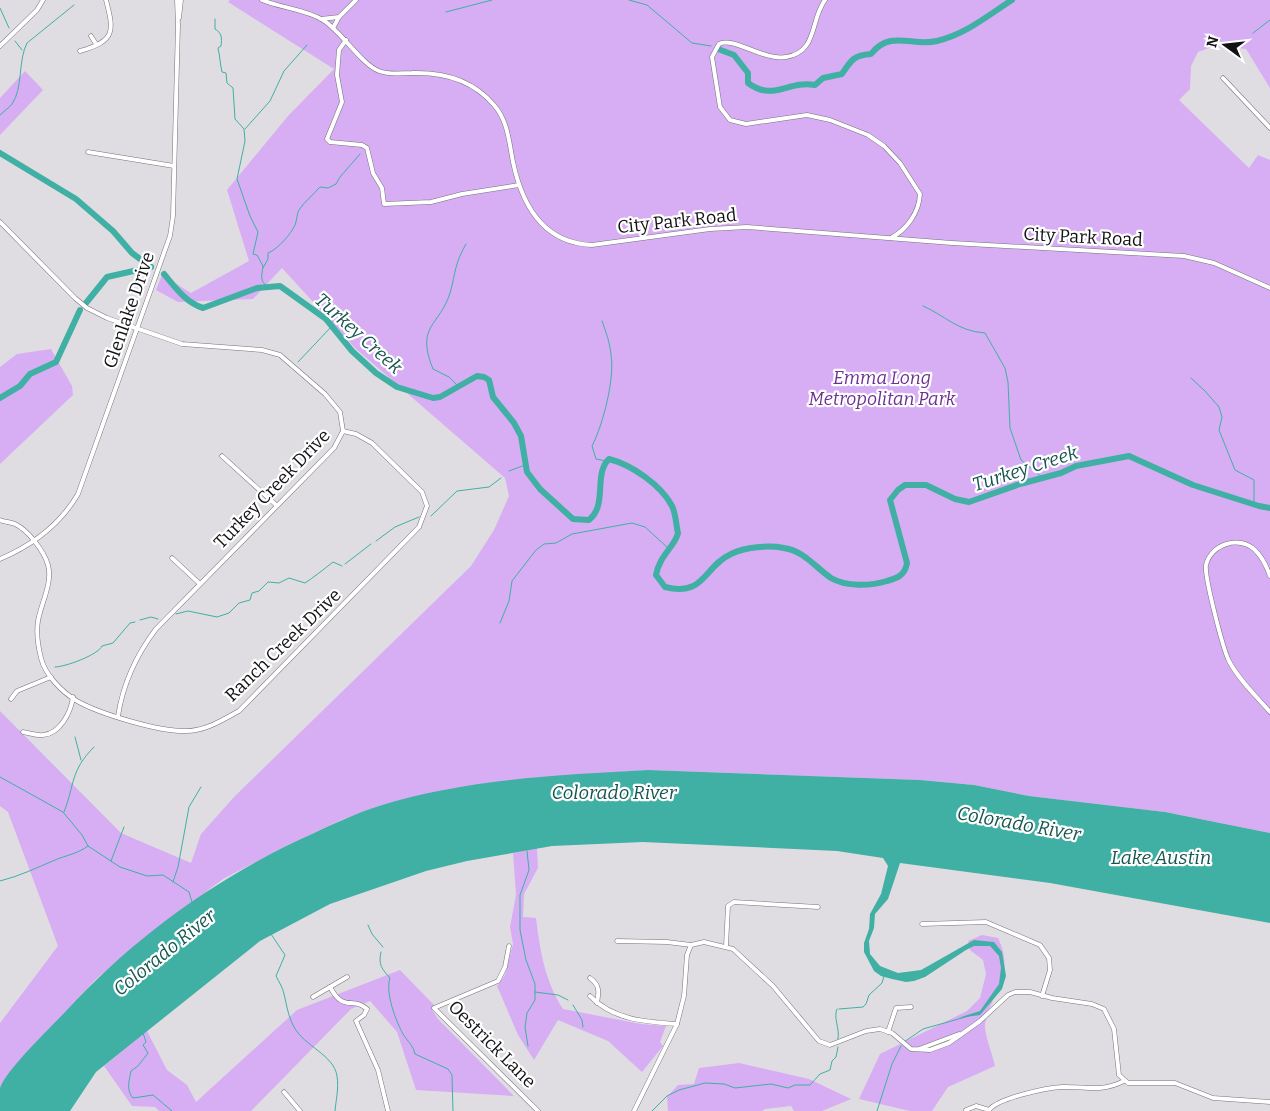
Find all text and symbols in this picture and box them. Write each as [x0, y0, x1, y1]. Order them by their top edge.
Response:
north arrow [1200, 20, 1250, 70]
text: N [1203, 34, 1223, 49]
street label: City Park Road [616, 204, 738, 238]
street label: City Park Road [1023, 223, 1144, 251]
street label: Glenlake Drive [99, 249, 159, 371]
water label: Turkey Creek [310, 288, 408, 379]
park label: Emma Long Metropolitan Park [808, 367, 956, 410]
street label: Turkey Creek Drive [209, 425, 335, 553]
water label: Turkey Creek [969, 440, 1081, 496]
street label: Ranch Creek Drive [220, 584, 346, 706]
water label: Colorado River [552, 781, 678, 804]
water label: Colorado River [955, 801, 1084, 846]
water label: Lake Austin [1111, 846, 1211, 869]
water label: Colorado River [109, 903, 221, 1001]
street label: Oestrick Lane [444, 996, 540, 1092]

